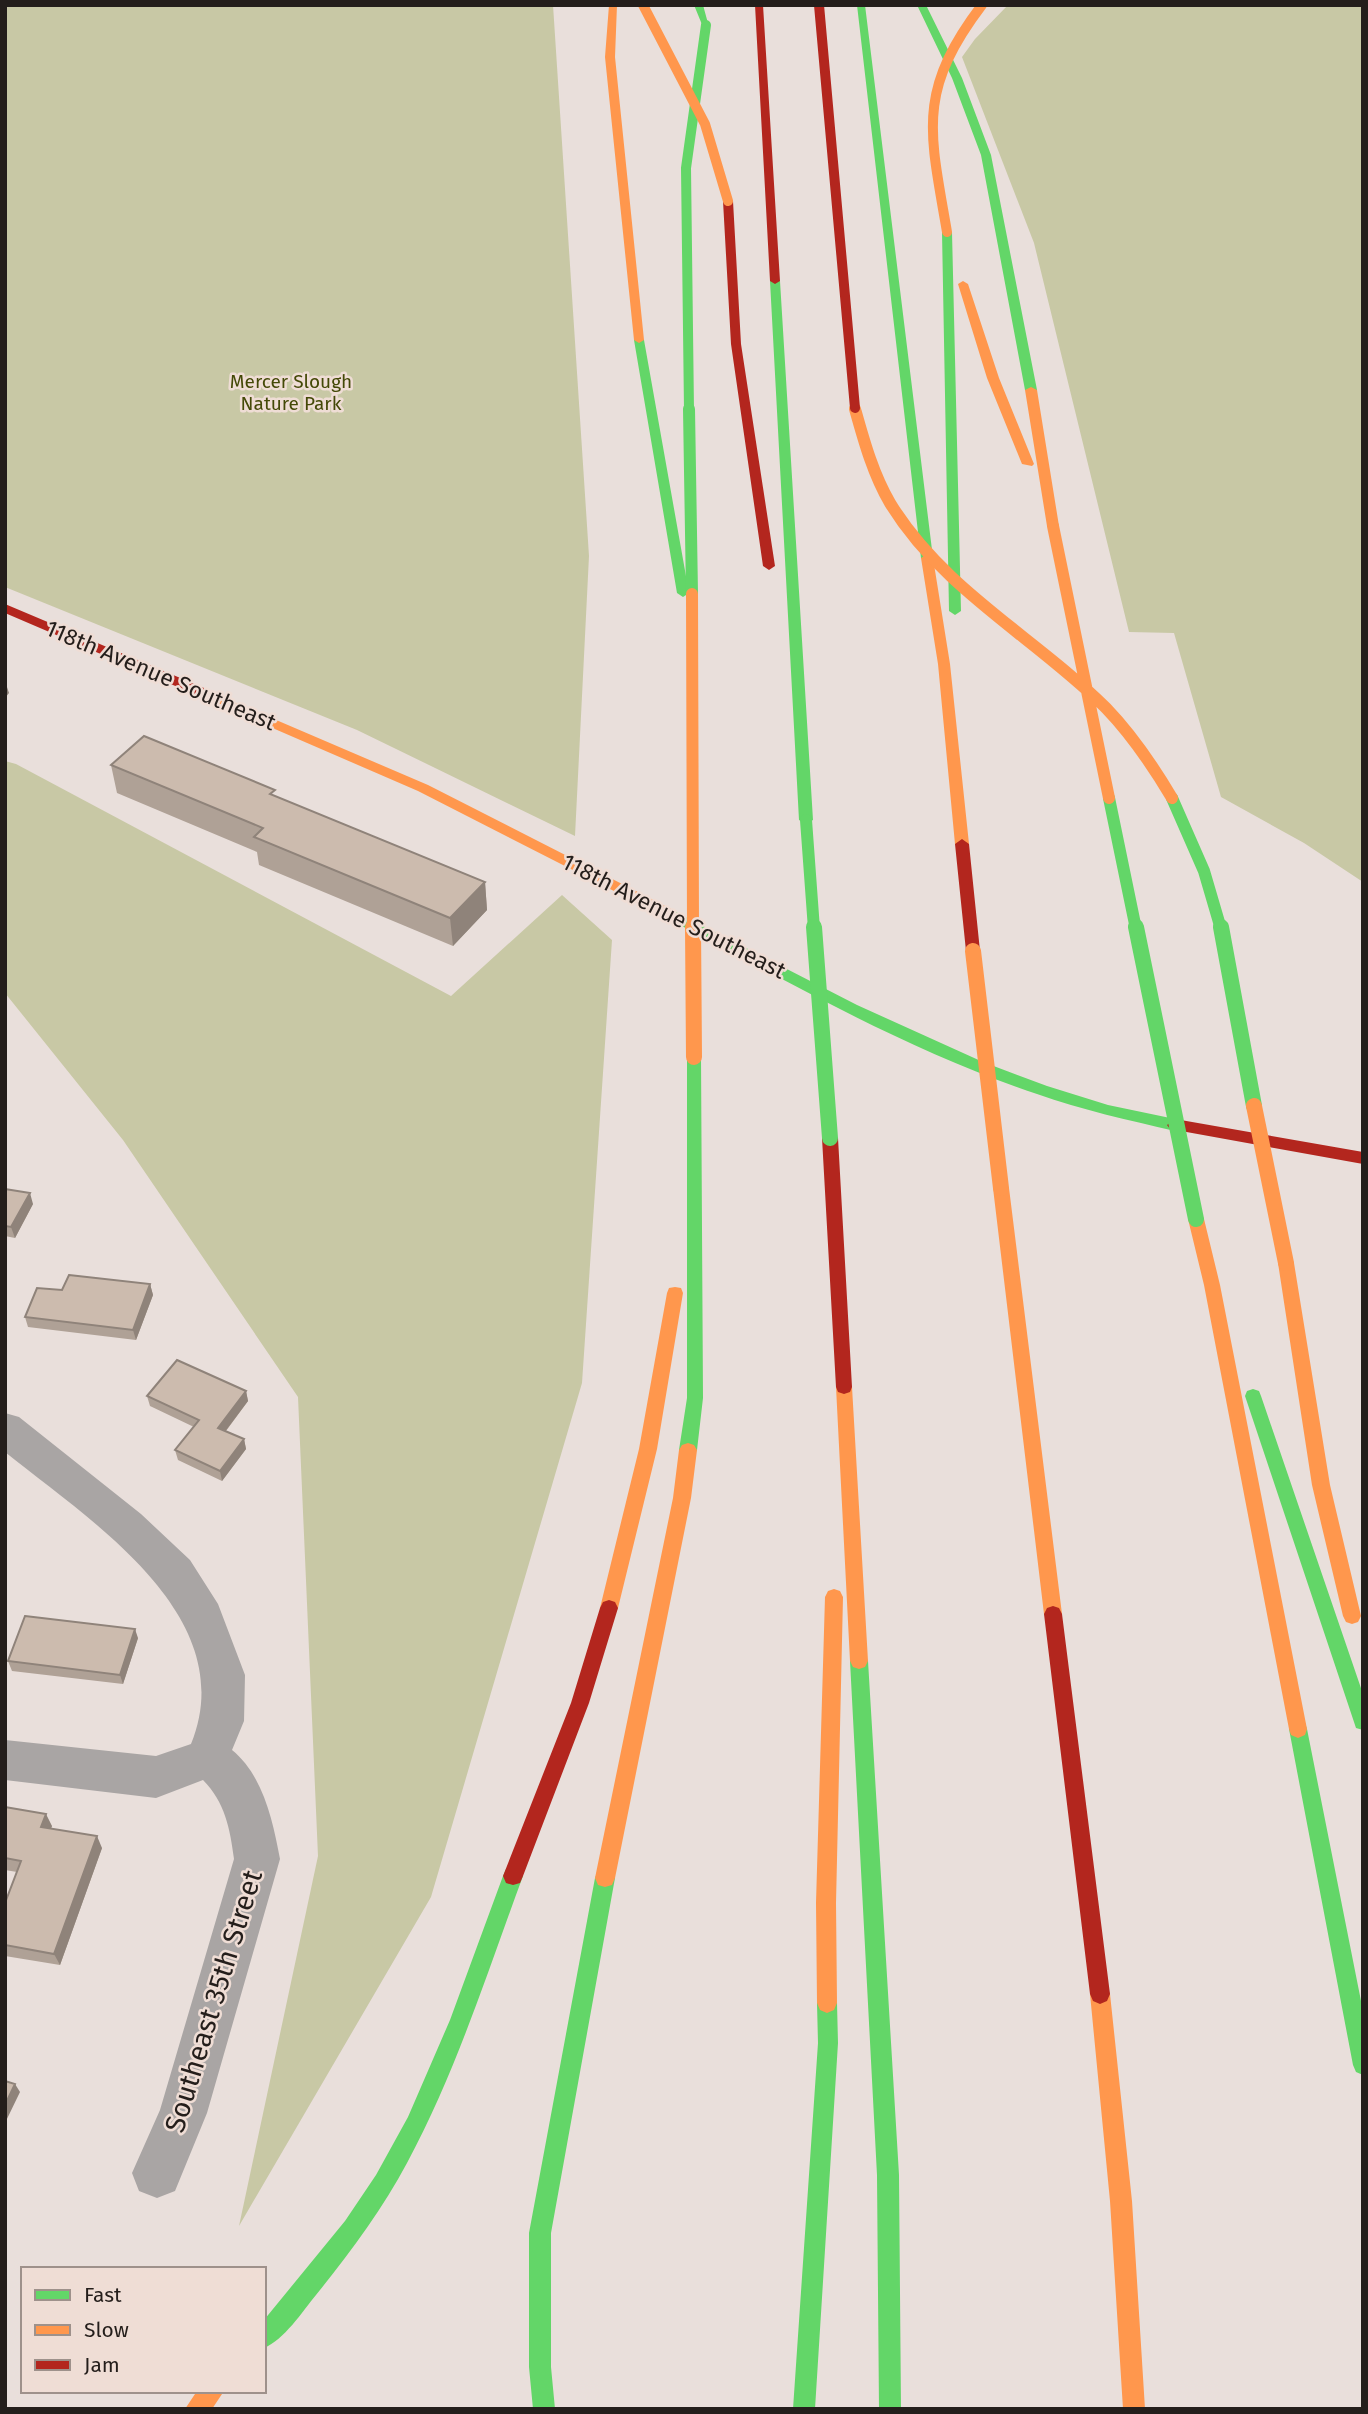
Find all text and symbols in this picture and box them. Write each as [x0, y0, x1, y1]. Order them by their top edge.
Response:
park label: Mercer Slough Nature Park [230, 370, 352, 415]
street label: 118th Avenue Southeast [42, 614, 281, 736]
street label: 118th Avenue Southeast [557, 847, 791, 985]
street label: Southeast 35th Street [158, 1865, 269, 2136]
legend [21, 2267, 266, 2393]
text: Fast [84, 2282, 122, 2308]
text: Slow [84, 2317, 129, 2343]
text: Jam [84, 2352, 120, 2378]

